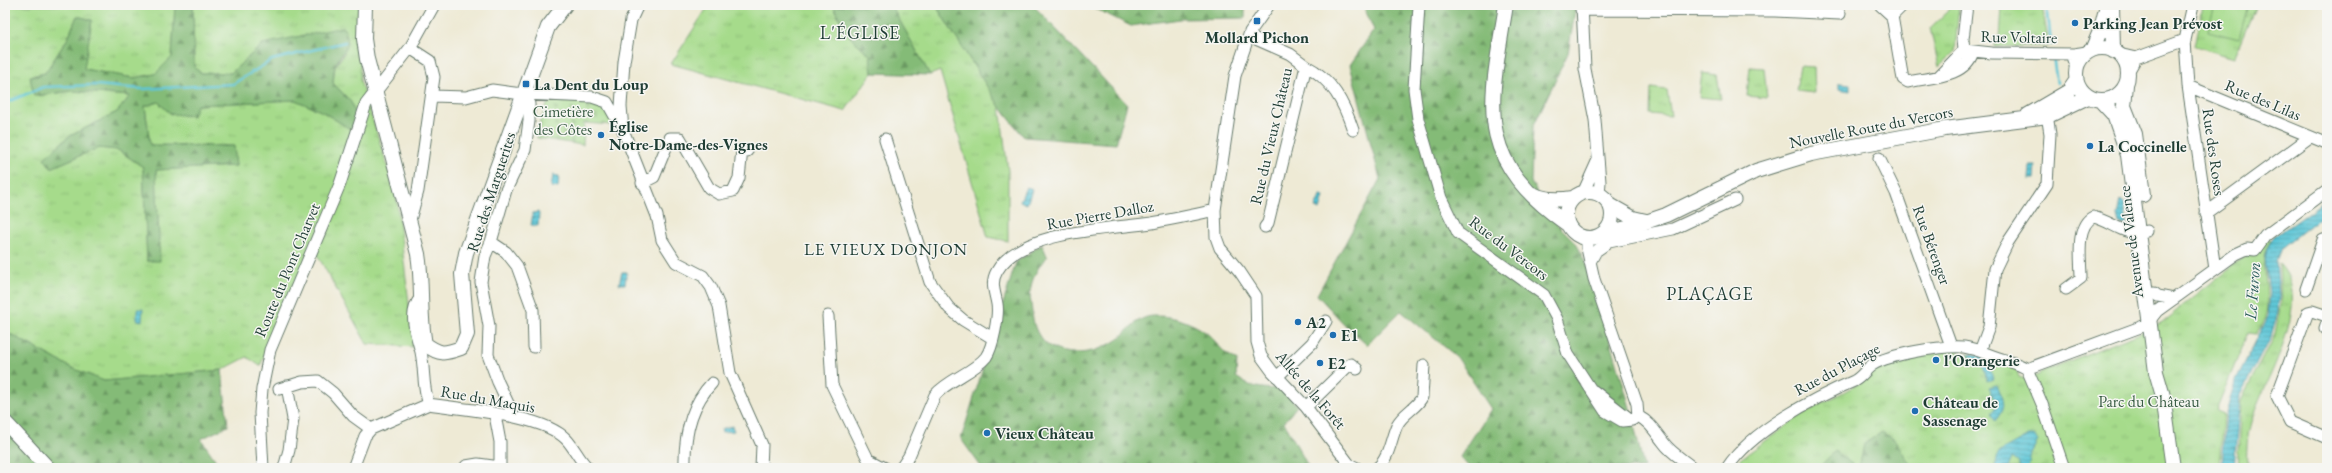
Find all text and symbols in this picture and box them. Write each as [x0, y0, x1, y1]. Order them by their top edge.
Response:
place label: Parking Jean Prévost [2083, 13, 2222, 34]
marker: Mollard Pichon [1252, 16, 1262, 26]
marker: Parking Jean Prévost [2070, 18, 2080, 28]
district label: L'ÉGLISE [820, 21, 900, 44]
street label: Rue Voltaire [1980, 26, 2058, 48]
place label: Mollard Pichon [1205, 27, 1309, 48]
street label: Rue du Vieux Château [1245, 65, 1297, 207]
place label: La Dent du Loup [534, 74, 649, 95]
street label: Rue des Lilas [2222, 75, 2304, 125]
marker: La Dent du Loup [521, 79, 531, 89]
park label: Cimetière des Côtes [533, 101, 593, 140]
street label: Nouvelle Route du Vercors [1787, 101, 1955, 153]
street label: Rue des Roses [2197, 107, 2231, 197]
place label: Église Notre-Dame-des-Vignes [609, 116, 768, 155]
street label: Rue des Marguerites [462, 129, 520, 255]
marker: Église Notre-Dame-des-Vignes [596, 130, 606, 140]
place label: La Coccinelle [2098, 136, 2187, 157]
marker: La Coccinelle [2085, 141, 2095, 151]
street label: Avenue de Valence [2114, 185, 2148, 300]
street label: Rue Pierre Dalloz [1045, 195, 1155, 235]
street label: Route du Pont Charvet [249, 200, 325, 340]
street label: Rue Bérenger [1908, 202, 1956, 288]
street label: Rue du Vercors [1465, 211, 1553, 285]
district label: LE VIEUX DONJON [804, 238, 968, 260]
water label: Le Furon [2239, 261, 2265, 322]
district label: PLAÇAGE [1666, 282, 1754, 305]
place label: A2 [1305, 312, 1327, 333]
marker: A2 [1293, 317, 1303, 327]
place label: E1 [1341, 325, 1359, 346]
marker: E1 [1328, 330, 1338, 340]
street label: Rue du Plaçage [1791, 338, 1883, 400]
street label: Allée de la Forêt [1270, 346, 1351, 434]
place label: l'Orangerie [1944, 350, 2020, 371]
place label: E2 [1328, 353, 1346, 374]
marker: l'Orangerie [1931, 355, 1941, 365]
marker: E2 [1315, 358, 1325, 368]
street label: Rue du Maquis [439, 380, 537, 418]
park label: Parc du Château [2098, 391, 2200, 412]
place label: Château de Sassenage [1923, 392, 1998, 431]
marker: Château de Sassenage [1910, 406, 1920, 416]
place label: Vieux Château [995, 423, 1094, 444]
marker: Vieux Château [982, 428, 992, 438]

